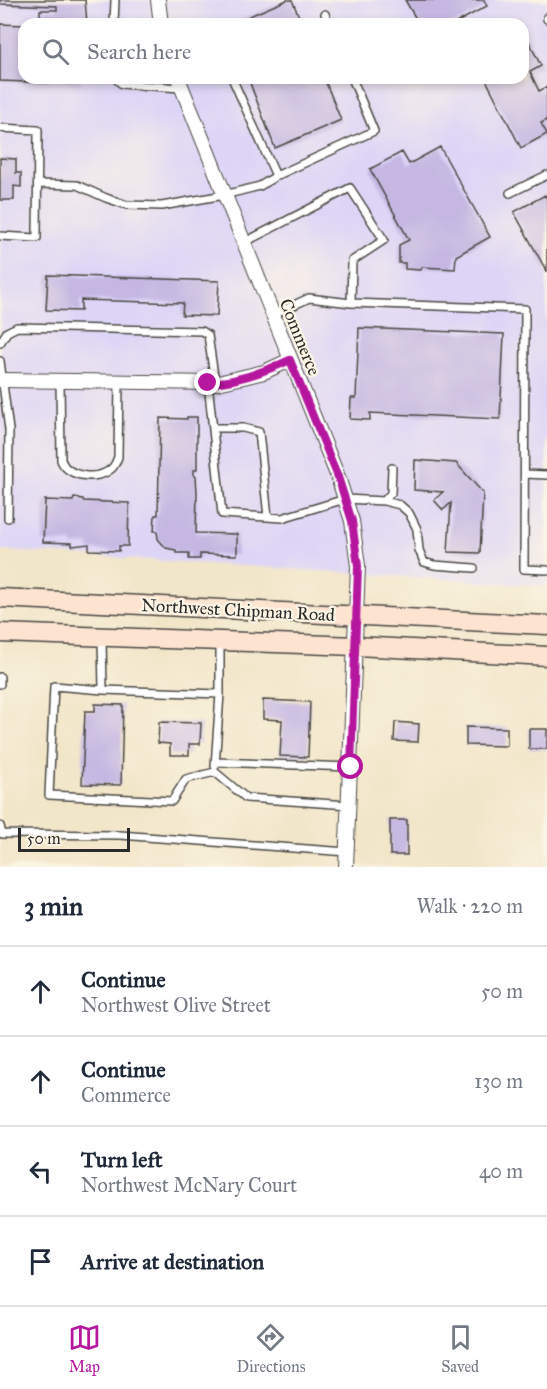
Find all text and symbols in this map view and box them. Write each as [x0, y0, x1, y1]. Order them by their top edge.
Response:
search box [18, 18, 529, 84]
icon: search [39, 35, 72, 68]
text: Search here [87, 38, 191, 65]
street label: Commerce [275, 295, 325, 379]
route end [194, 369, 220, 395]
street label: Northwest Chipman Road [141, 594, 335, 626]
route start [337, 753, 363, 779]
scale bar [18, 825, 130, 852]
text: 50 m [27, 829, 61, 848]
text: 3 min [24, 890, 83, 922]
text: Walk · 220 m [416, 894, 523, 918]
text: Continue [81, 966, 166, 993]
icon: ahead [24, 975, 57, 1008]
text: 50 m [481, 979, 523, 1003]
text: Northwest Olive Street [81, 993, 271, 1017]
text: Continue [81, 1056, 166, 1083]
icon: ahead [24, 1065, 57, 1098]
text: 130 m [474, 1069, 523, 1093]
text: Commerce [81, 1083, 171, 1107]
text: Turn left [81, 1146, 163, 1173]
icon: left [24, 1155, 57, 1188]
text: 40 m [479, 1159, 523, 1183]
text: Northwest McNary Court [81, 1173, 297, 1197]
icon: arrive [24, 1245, 57, 1278]
text: Arrive at destination [81, 1248, 264, 1275]
tab: Map [68, 1321, 101, 1376]
tab: Directions [237, 1321, 305, 1376]
tab: Saved [441, 1321, 479, 1376]

